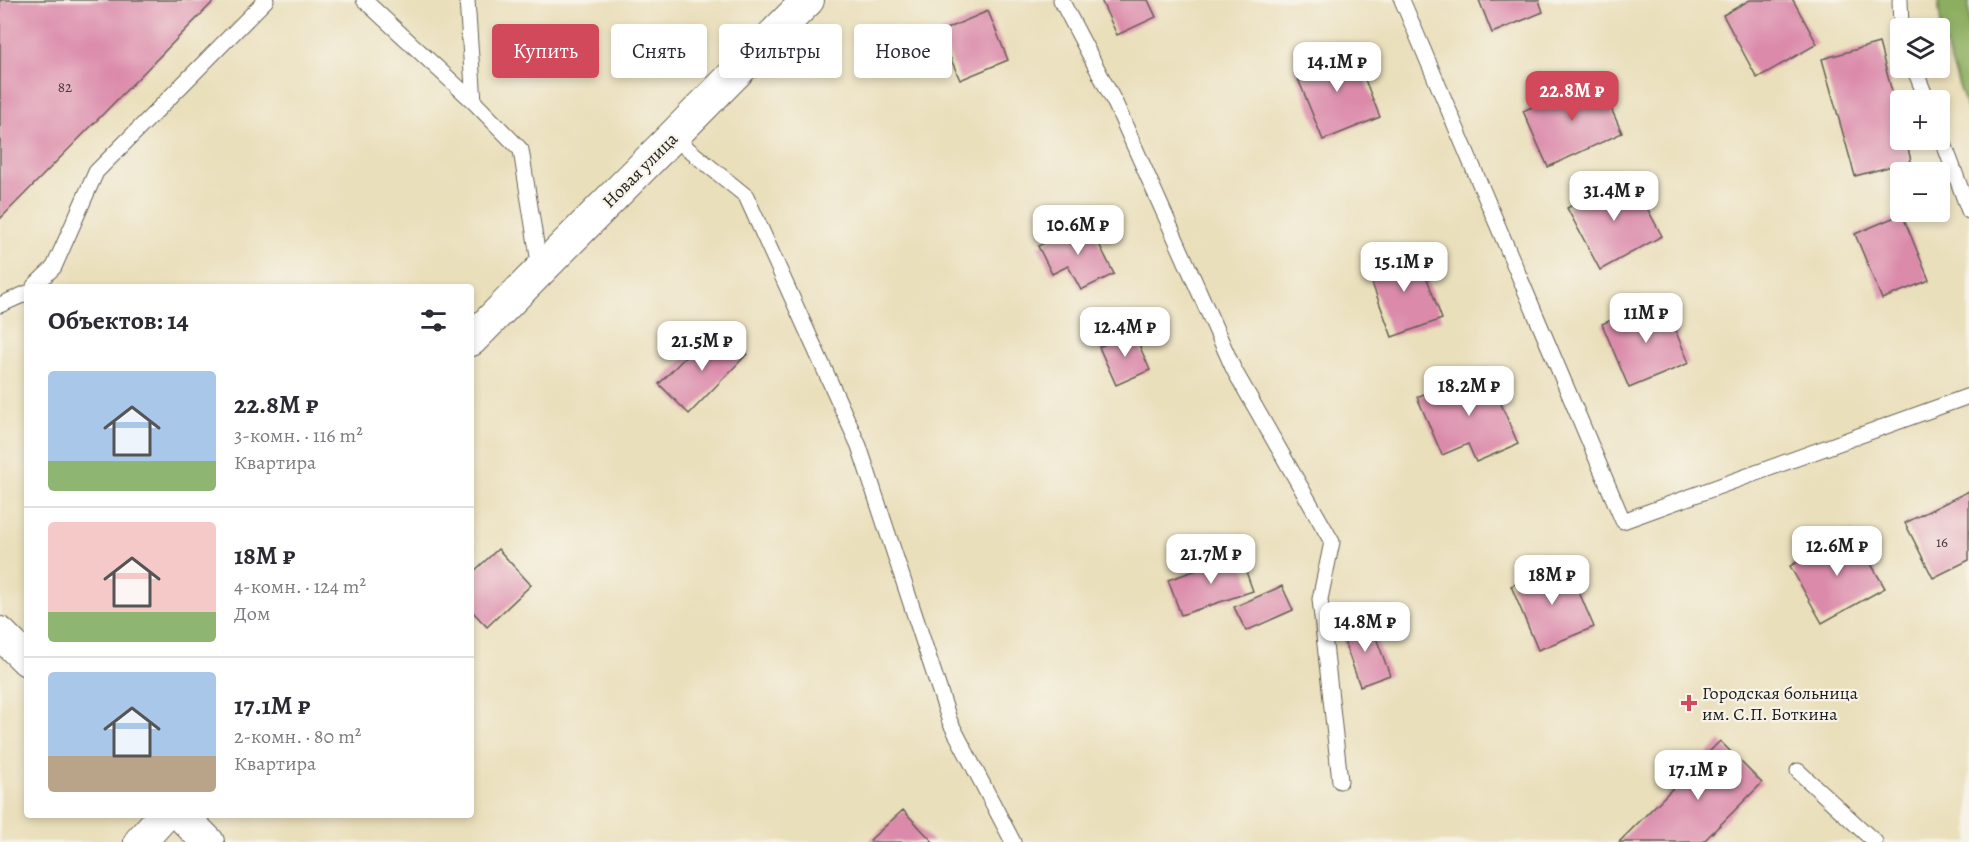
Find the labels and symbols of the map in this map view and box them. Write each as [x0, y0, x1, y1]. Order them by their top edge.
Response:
pin: 14.1M ₽ [1282, 42, 1392, 93]
pin: 22.8M ₽ [1517, 71, 1627, 122]
house number: 82 [58, 77, 72, 97]
street label: Новая улица [597, 127, 683, 213]
pin: 31.4M ₽ [1559, 171, 1669, 222]
pin: 10.6M ₽ [1023, 205, 1133, 256]
pin: 15.1M ₽ [1349, 242, 1459, 293]
pin: 11M ₽ [1604, 293, 1688, 344]
pin: 12.4M ₽ [1070, 307, 1180, 358]
pin: 21.5M ₽ [647, 321, 757, 372]
pin: 18.2M ₽ [1414, 366, 1524, 417]
pin: 12.6M ₽ [1782, 526, 1892, 577]
house number: 16 [1936, 532, 1948, 552]
pin: 21.7M ₽ [1156, 534, 1266, 585]
pin: 18M ₽ [1510, 555, 1594, 606]
pin: 14.8M ₽ [1310, 602, 1420, 653]
place label: Городская больница им. С.П. Боткина [1702, 681, 1859, 726]
marker: Городская больница им. С.П. Боткина [1680, 694, 1698, 712]
pin: 17.1M ₽ [1643, 750, 1753, 801]

